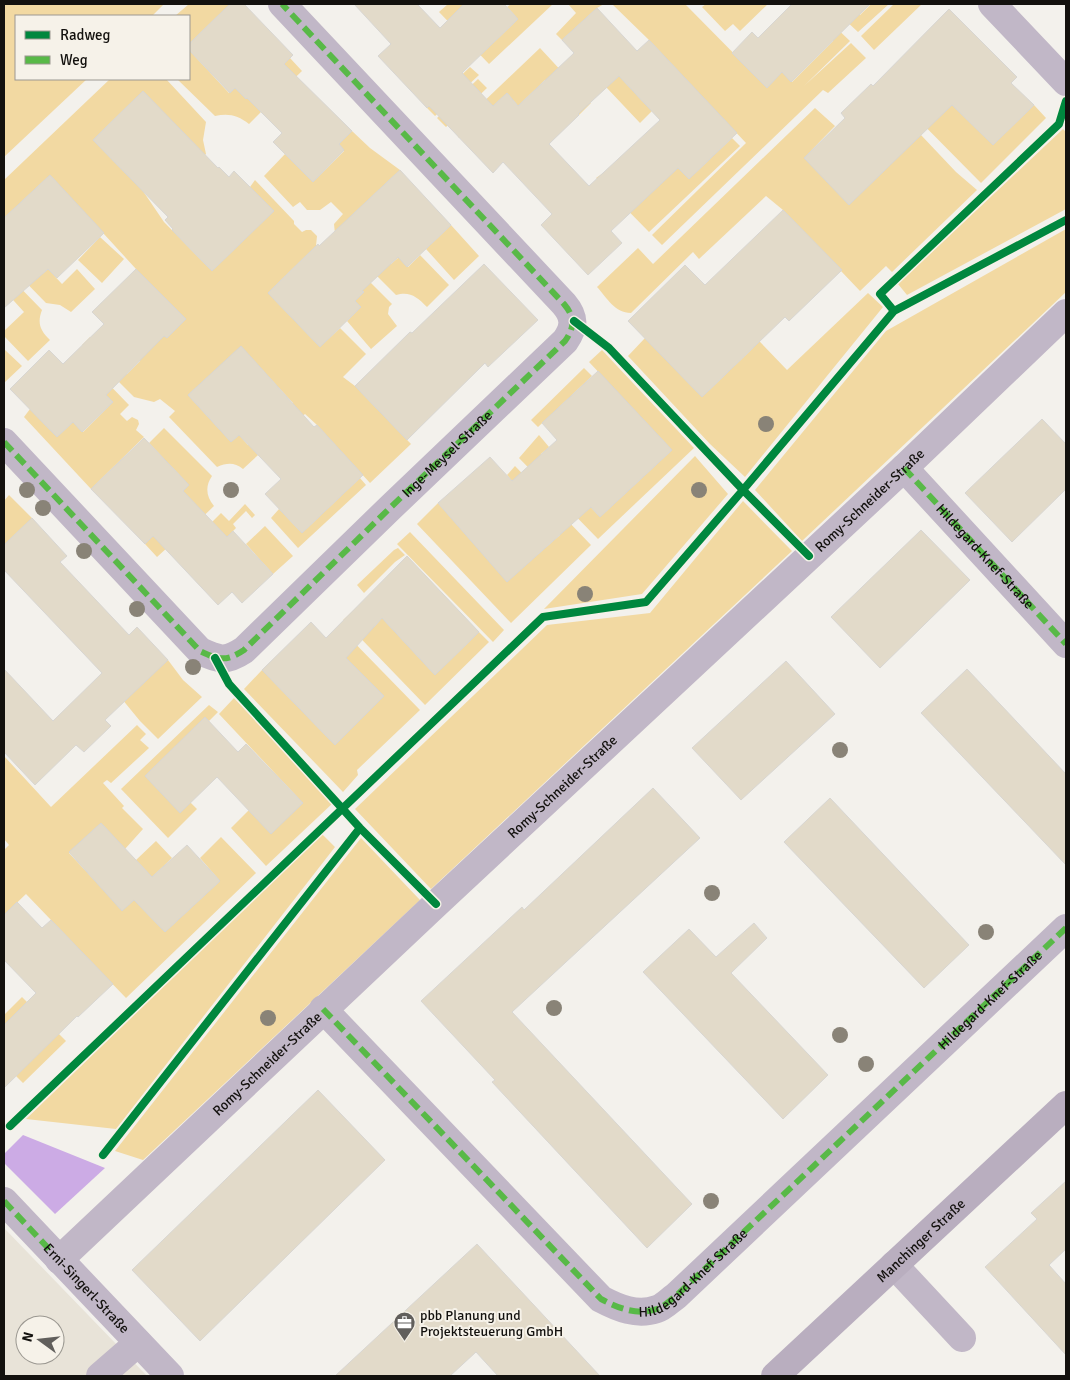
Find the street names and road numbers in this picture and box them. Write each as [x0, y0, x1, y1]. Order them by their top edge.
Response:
street label: Inge-Meysel-Straße [398, 407, 496, 501]
street label: Romy-Schneider-Straße [812, 445, 928, 556]
street label: Hildegard-Knef-Straße [932, 501, 1038, 613]
street label: Romy-Schneider-Straße [504, 732, 621, 842]
street label: Hildegard-Knef-Straße [935, 947, 1046, 1053]
street label: Romy-Schneider-Straße [209, 1009, 325, 1119]
street label: Manchinger Straße [873, 1195, 969, 1286]
street label: Hildegard-Knef-Straße [638, 1225, 751, 1321]
street label: Erni-Singerl-Straße [40, 1240, 133, 1337]

